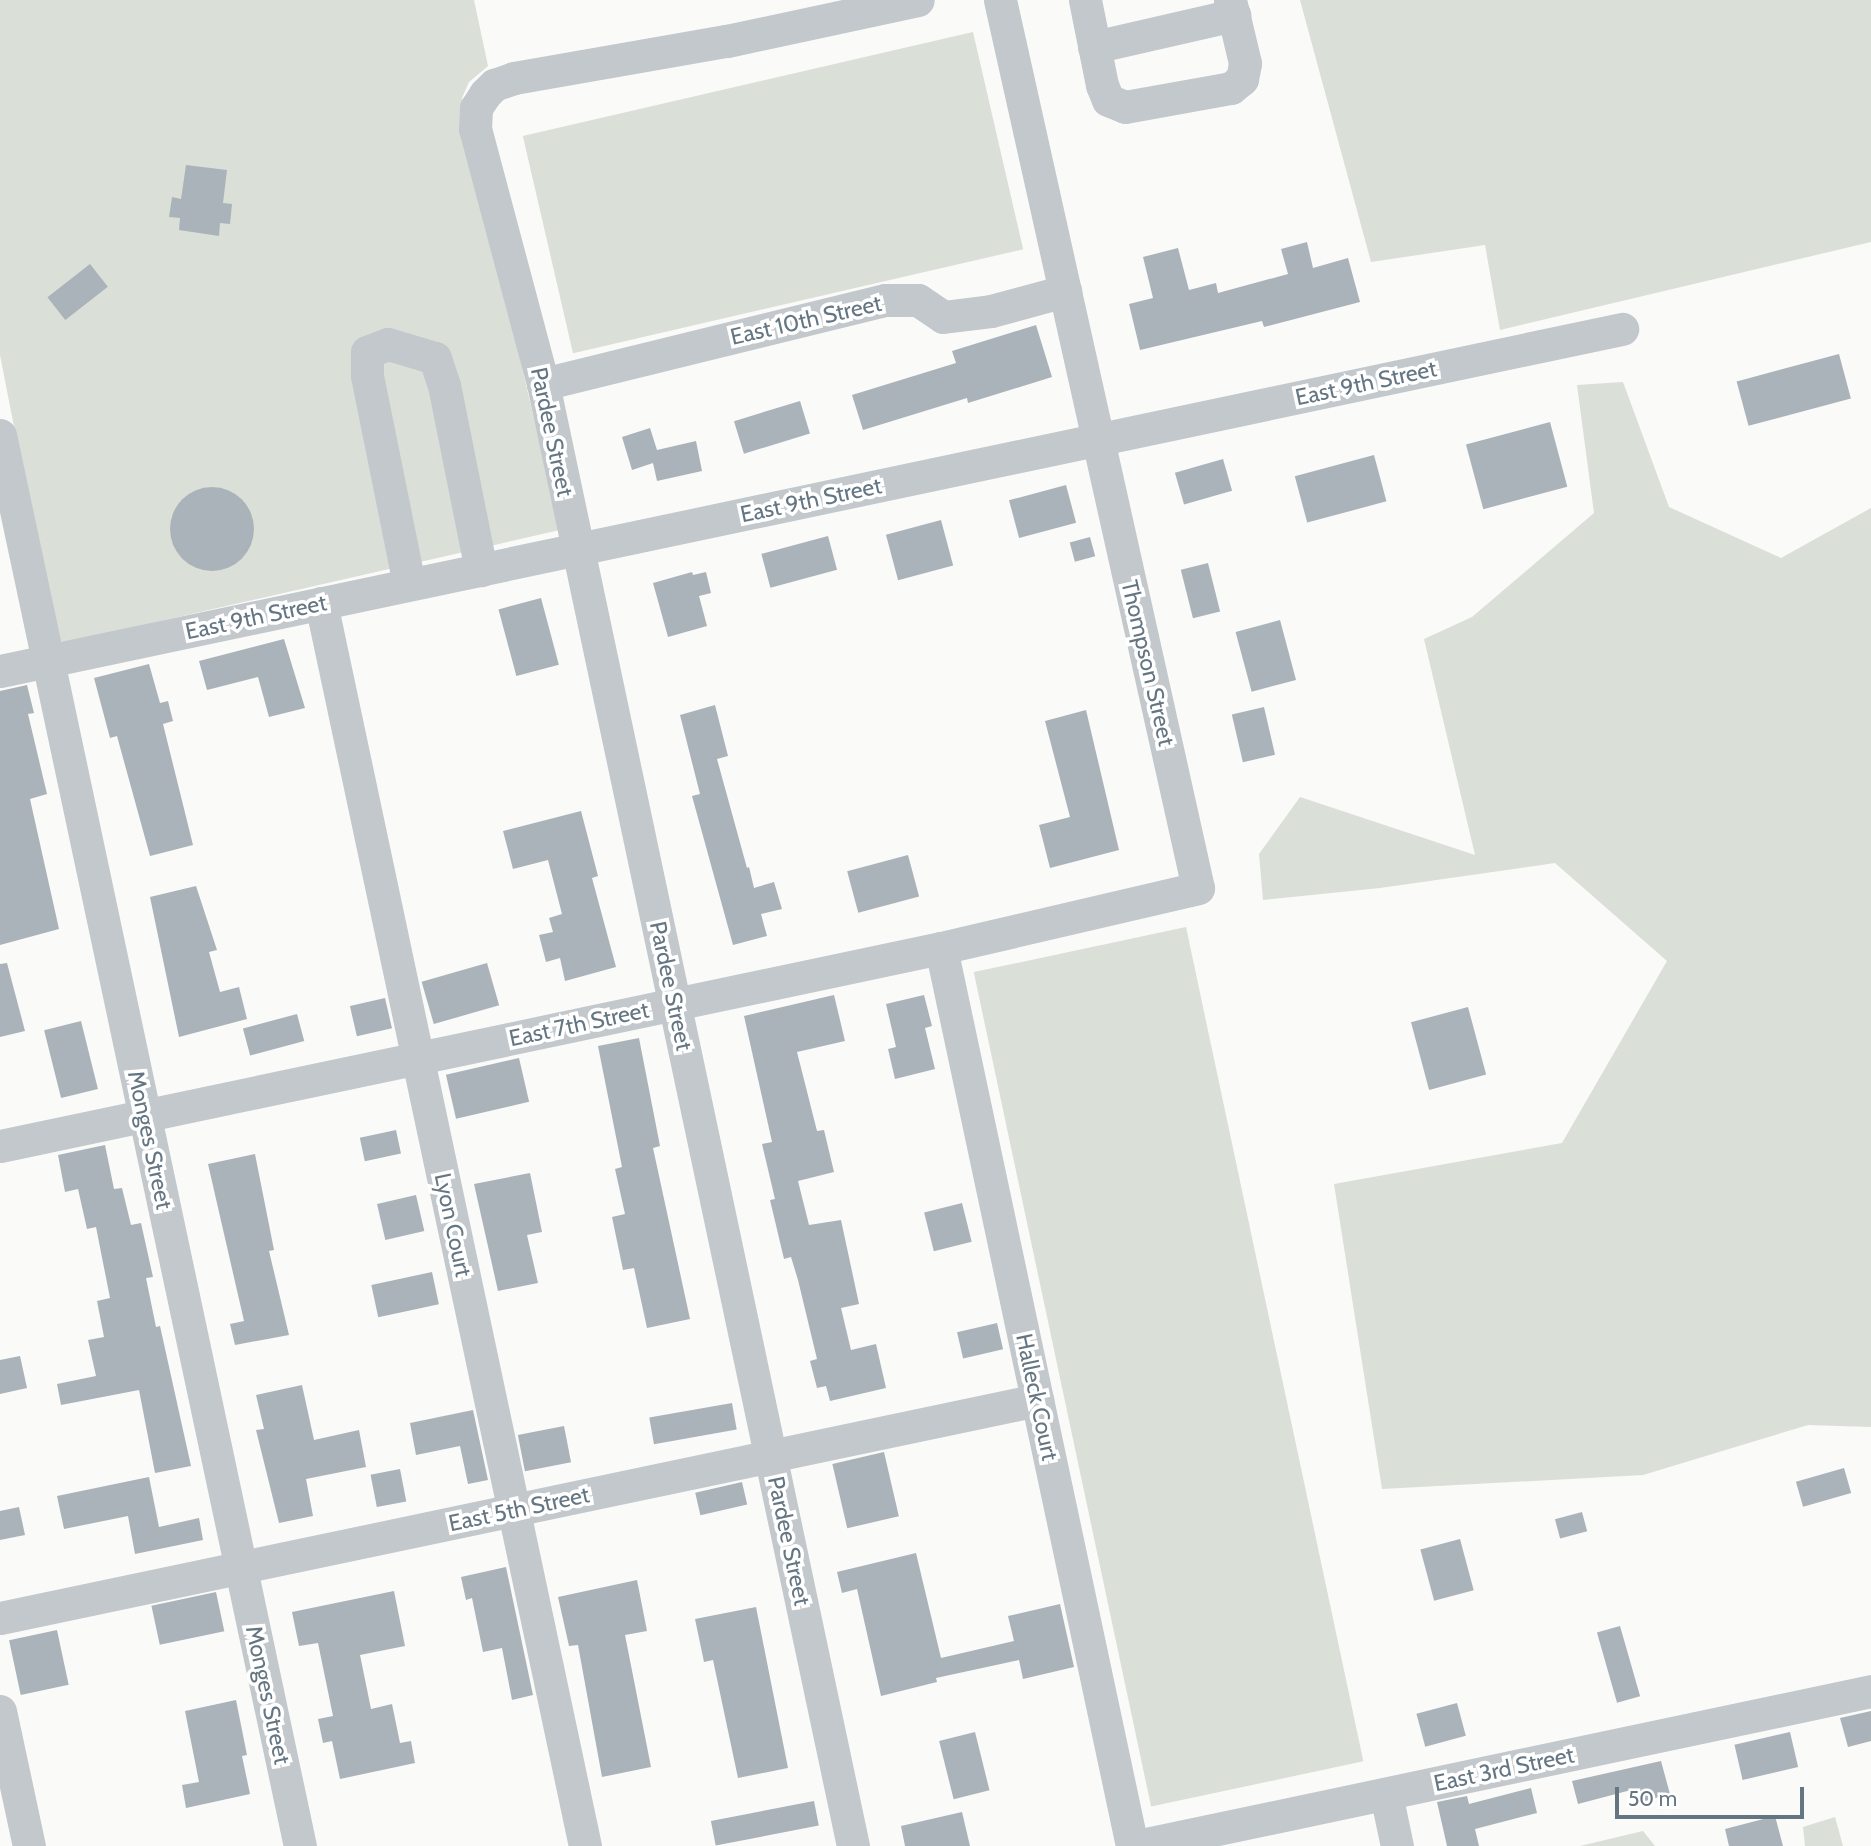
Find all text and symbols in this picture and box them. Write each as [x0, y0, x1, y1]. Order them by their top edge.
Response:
street label: East 10th Street [728, 289, 884, 351]
street label: East 9th Street [1293, 355, 1439, 411]
street label: Pardee Street [525, 365, 579, 499]
street label: East 9th Street [738, 472, 884, 528]
street label: Thompson Street [1115, 577, 1181, 749]
street label: East 9th Street [183, 589, 329, 645]
street label: Pardee Street [644, 919, 698, 1053]
street label: East 7th Street [507, 996, 651, 1052]
street label: Monges Street [122, 1068, 178, 1212]
street label: Lyon Court [429, 1171, 477, 1279]
street label: Halleck Court [1010, 1331, 1064, 1463]
street label: Pardee Street [762, 1474, 816, 1608]
street label: East 5th Street [446, 1481, 592, 1537]
street label: Monges Street [240, 1623, 296, 1767]
street label: East 3rd Street [1431, 1741, 1577, 1797]
scale bar [1619, 1772, 1808, 1816]
text: 50 m [1628, 1786, 1677, 1811]

